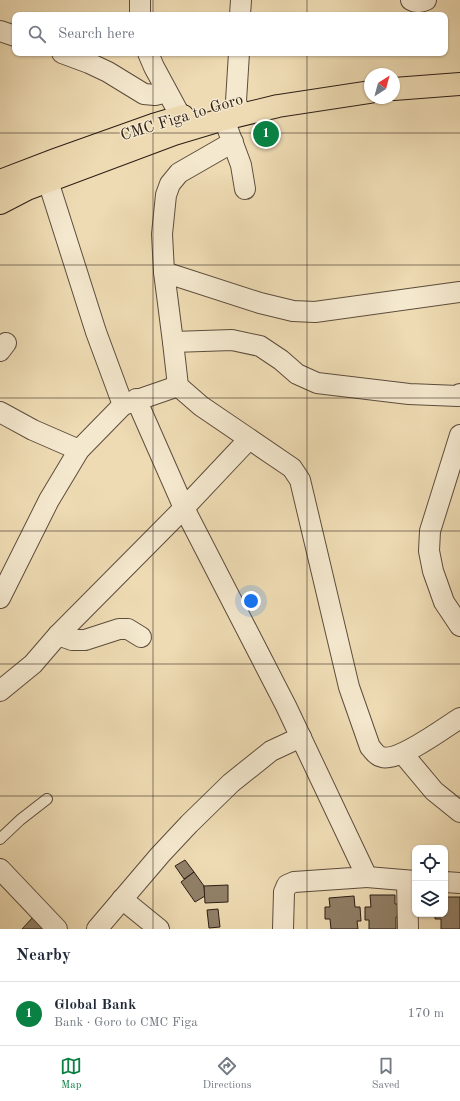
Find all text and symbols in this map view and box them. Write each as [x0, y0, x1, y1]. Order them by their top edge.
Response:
search box [12, 12, 448, 56]
icon: search [26, 23, 48, 45]
text: Search here [58, 27, 135, 42]
north arrow [364, 68, 400, 104]
street label: CMC Figa to Goro [119, 92, 245, 144]
pin: 1 [253, 119, 279, 149]
your location [241, 591, 261, 611]
map controls [412, 845, 448, 917]
button: locate [412, 845, 448, 881]
button: layers [412, 881, 448, 917]
text: Nearby [16, 947, 71, 964]
text: Global Bank [54, 998, 136, 1013]
text: 1 [25, 1007, 33, 1020]
text: 170 m [407, 1007, 444, 1020]
text: Bank · Goro to CMC Figa [54, 1016, 198, 1029]
tab: Map [60, 1055, 82, 1093]
tab: Directions [203, 1055, 251, 1093]
tab: Saved [372, 1055, 400, 1093]

